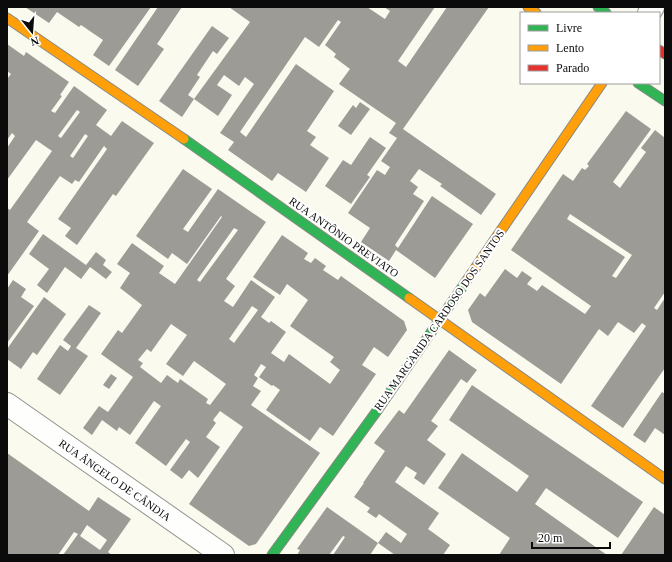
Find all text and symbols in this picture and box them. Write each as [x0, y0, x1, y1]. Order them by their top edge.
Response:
north arrow [12, 12, 52, 52]
legend [520, 12, 660, 84]
text: Livre [556, 21, 582, 35]
text: N [29, 35, 40, 48]
text: Lento [556, 41, 584, 55]
text: Parado [556, 61, 589, 75]
street label: RUA ANTÔNIO PREVIATO [287, 195, 401, 279]
street label: RUA MARGARIDA CARDOSO DOS SANTOS [372, 227, 506, 413]
street label: RUA ÂNGELO DE CÂNDIA [57, 437, 173, 523]
scale bar [532, 524, 610, 550]
text: 20 m [538, 531, 563, 545]

